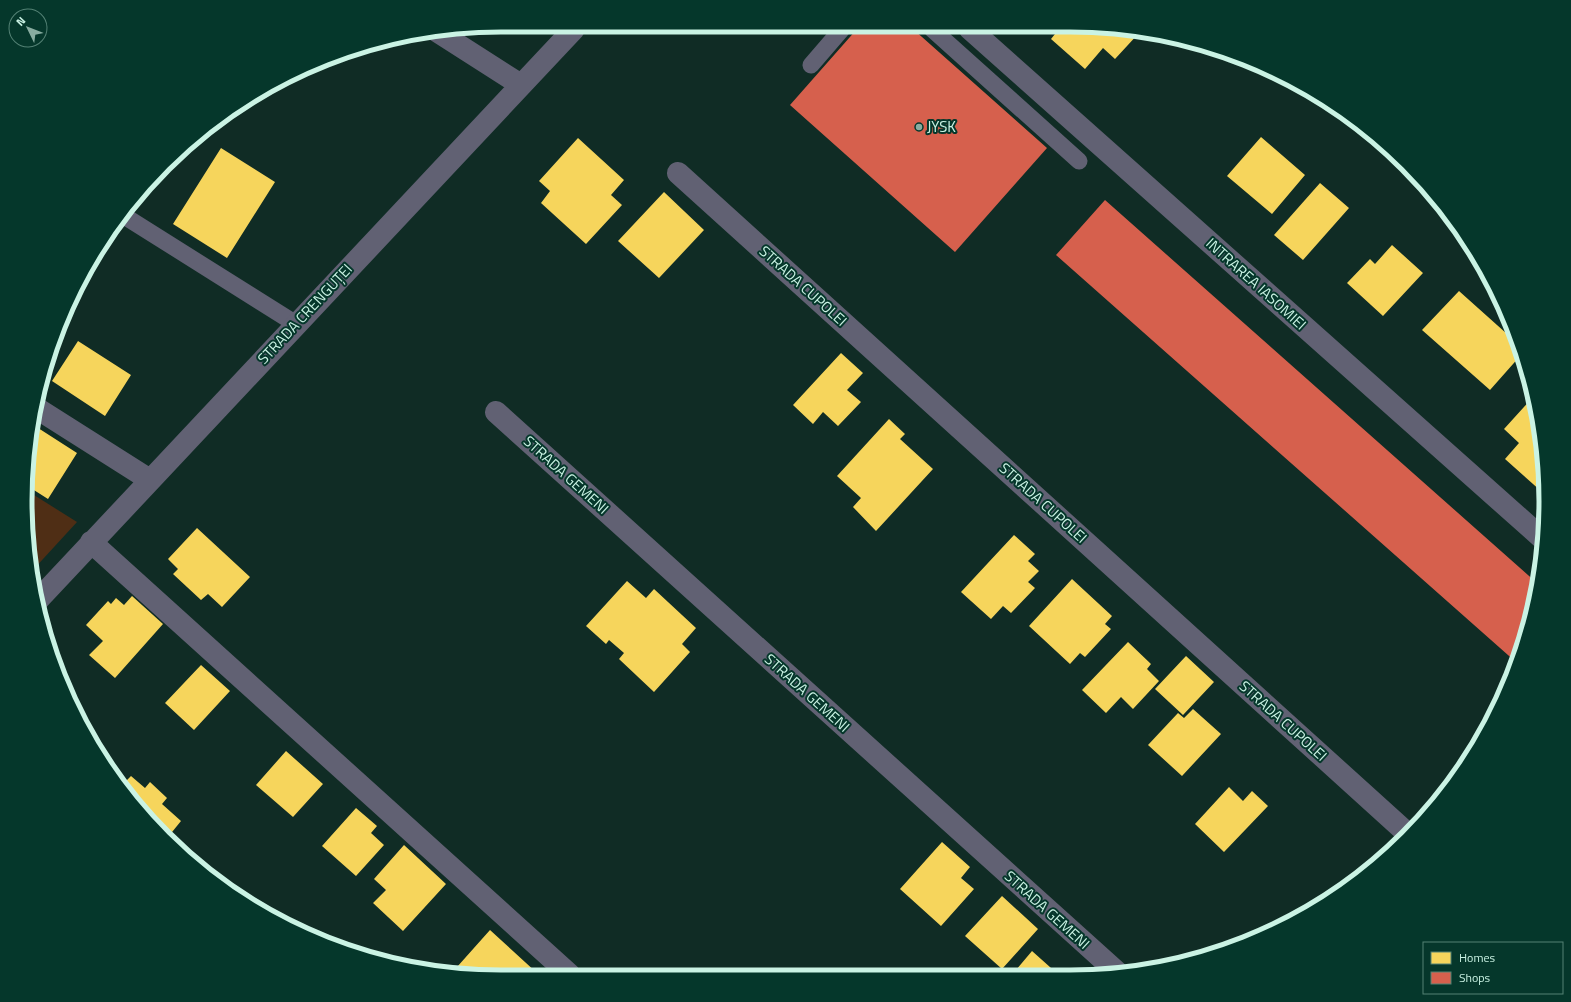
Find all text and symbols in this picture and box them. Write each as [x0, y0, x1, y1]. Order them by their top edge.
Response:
north arrow [8, 8, 48, 48]
text: N [12, 13, 29, 29]
place label: JYSK [927, 115, 956, 138]
marker: JYSK [914, 122, 924, 132]
street label: INTRAREA IASOMIEI [1201, 232, 1312, 335]
street label: STRADA CUPOLEI [754, 240, 852, 332]
street label: STRADA CRENGUȚEI [252, 258, 358, 369]
street label: STRADA GEMENI [518, 430, 614, 519]
street label: STRADA CUPOLEI [994, 457, 1092, 549]
street label: STRADA GEMENI [759, 648, 855, 737]
street label: STRADA CUPOLEI [1234, 675, 1332, 767]
street label: STRADA GEMENI [999, 865, 1095, 954]
legend [1423, 942, 1563, 994]
text: Homes [1459, 948, 1495, 967]
text: Shops [1459, 968, 1491, 987]

